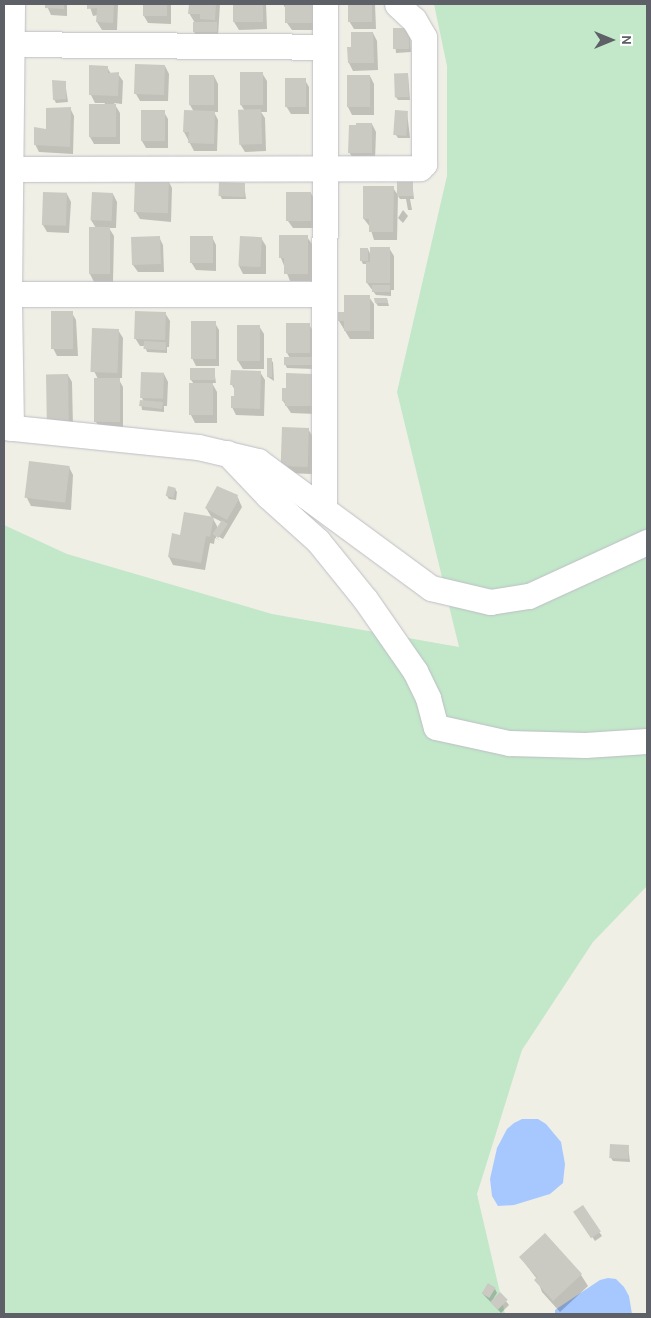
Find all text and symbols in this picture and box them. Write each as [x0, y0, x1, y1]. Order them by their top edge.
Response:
north arrow [586, 15, 636, 65]
text: N [618, 35, 635, 45]

